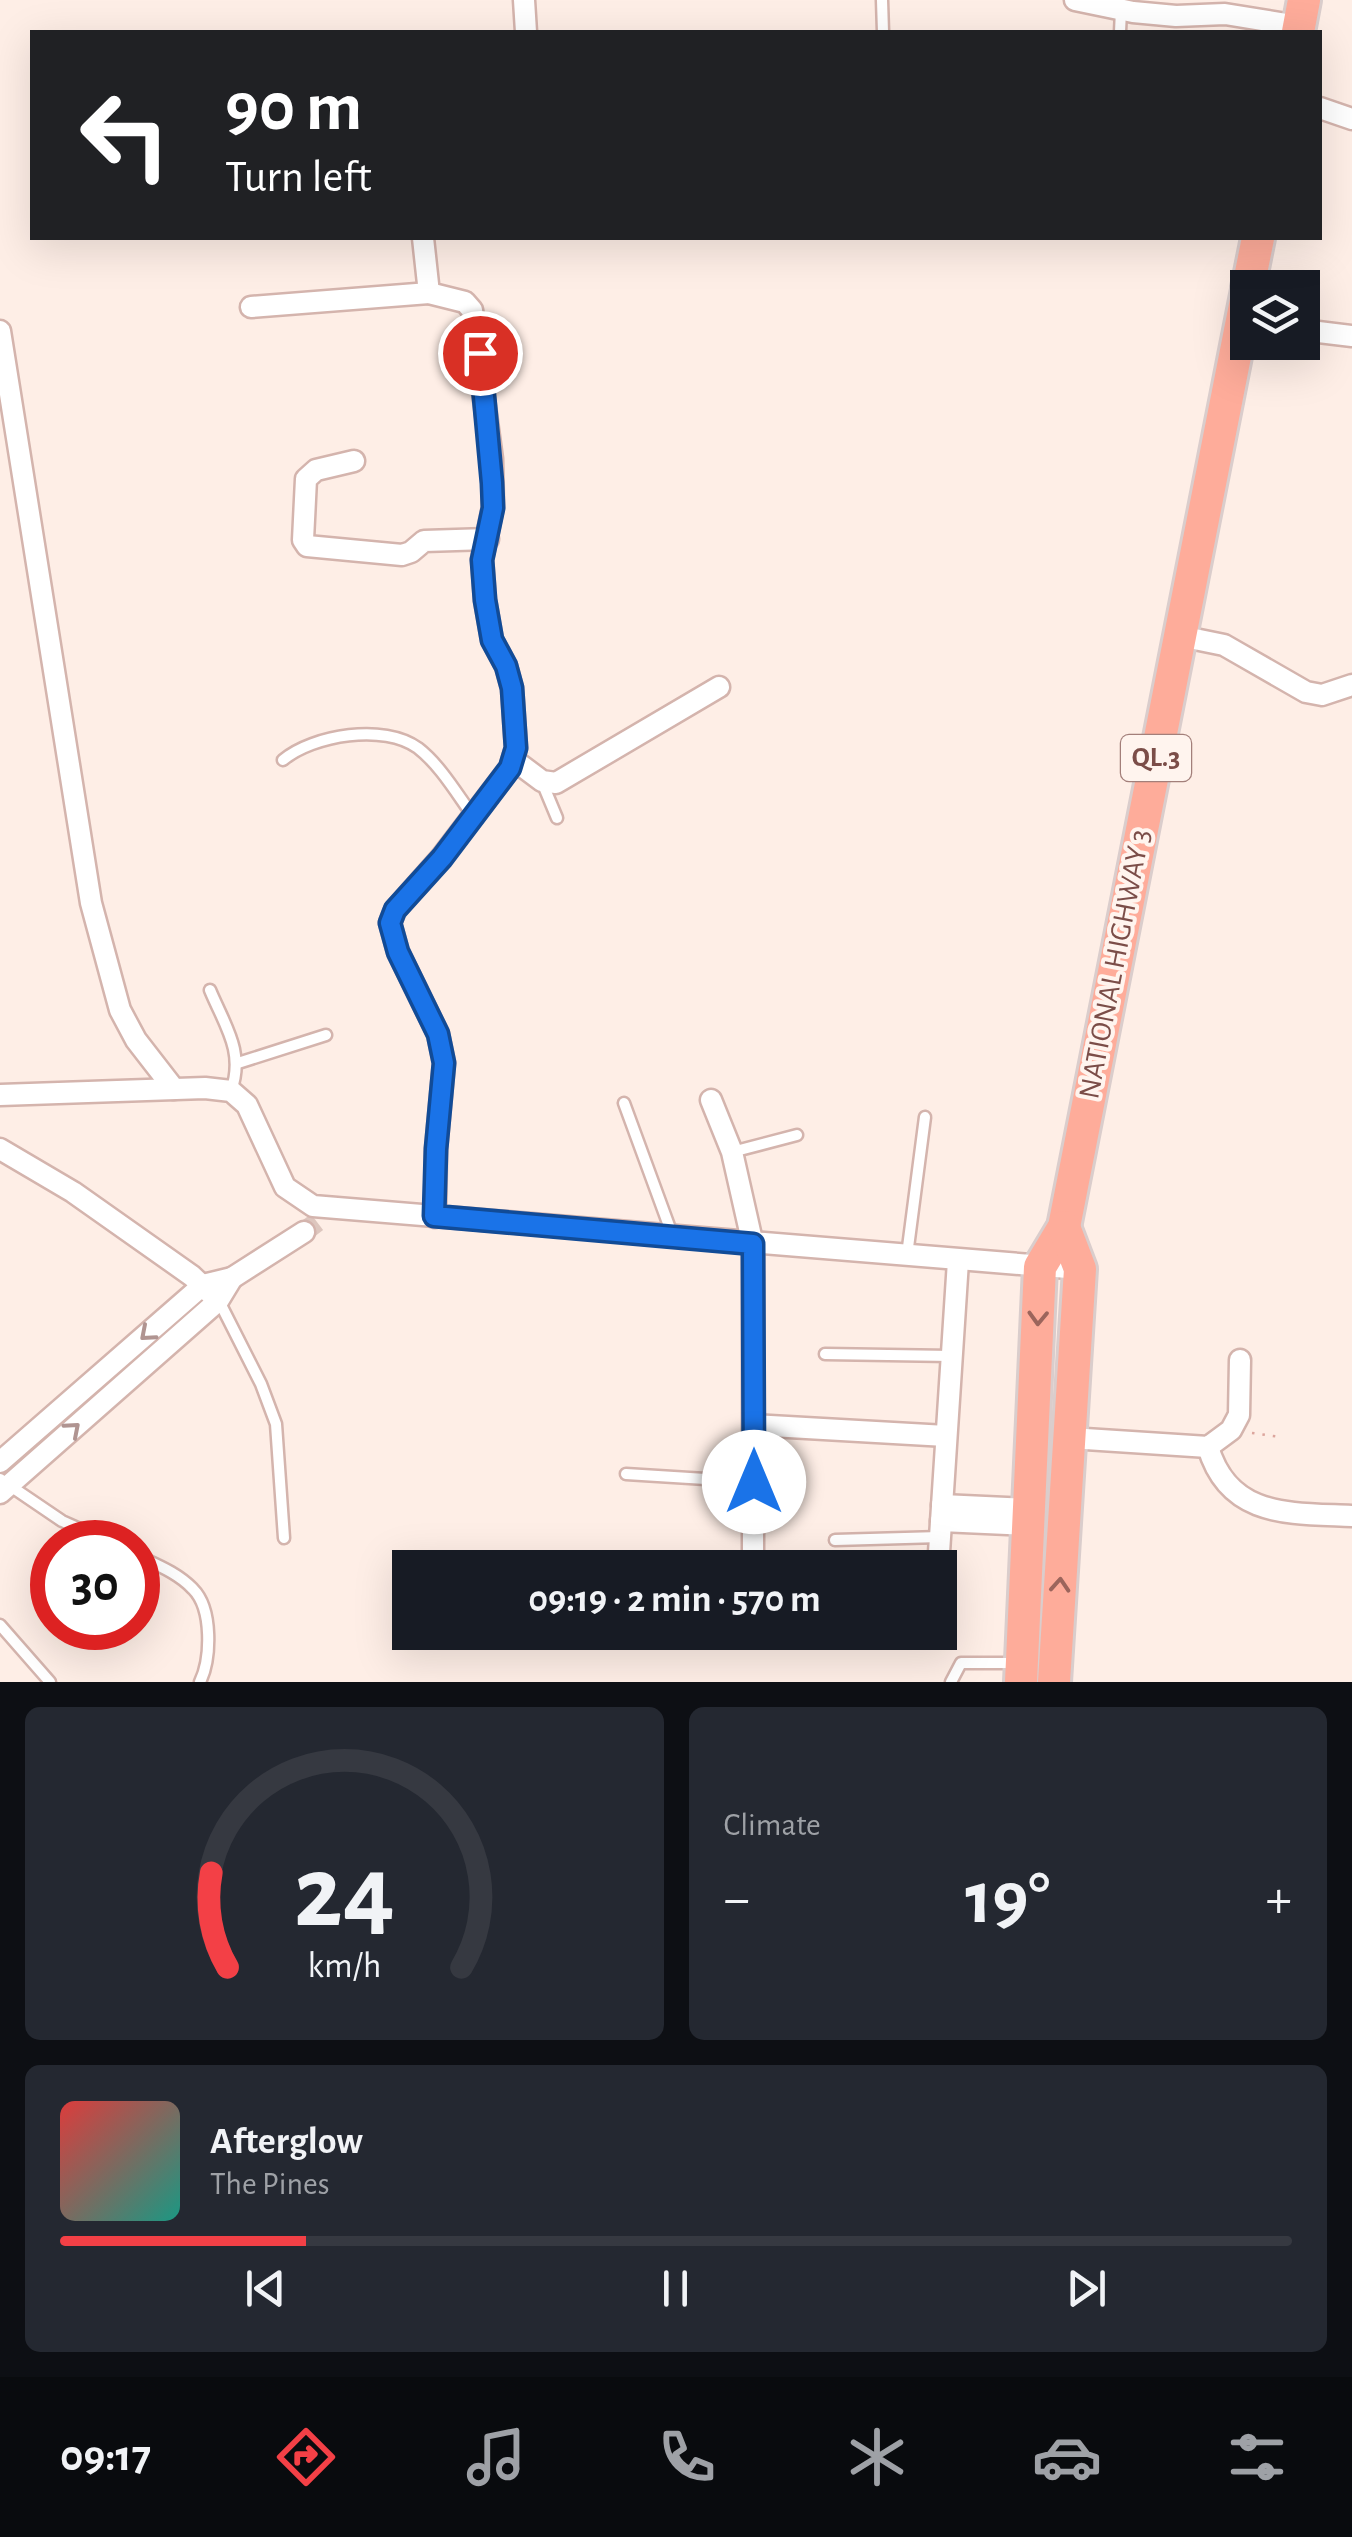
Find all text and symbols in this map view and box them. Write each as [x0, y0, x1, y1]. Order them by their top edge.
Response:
icon: left [60, 70, 190, 200]
text: 90 m [225, 73, 362, 143]
text: Turn left [225, 155, 372, 200]
map controls [1230, 270, 1320, 360]
button: layers [1230, 270, 1320, 360]
pin [438, 311, 523, 396]
icon: arrive [453, 326, 508, 381]
road number: QL.3 [1121, 735, 1191, 781]
street label: NATIONAL HIGHWAY 3 [1074, 827, 1156, 1101]
one-way arrow [1028, 1310, 1049, 1326]
one-way arrow [140, 1323, 159, 1341]
one-way arrow [61, 1422, 80, 1440]
position arrow [702, 1430, 806, 1534]
speed limit sign: 30 [30, 1520, 160, 1650]
one-way arrow [1049, 1576, 1070, 1592]
text: 09:19 · 2 min · 570 m [528, 1581, 821, 1619]
text: Climate [724, 1809, 821, 1841]
text: 24 [294, 1842, 395, 1946]
text: 19° [965, 1862, 1050, 1937]
text: − [724, 1872, 750, 1927]
text: + [1266, 1872, 1292, 1927]
text: km/h [307, 1948, 381, 1984]
text: Afterglow [210, 2123, 363, 2161]
text: The Pines [210, 2168, 330, 2200]
icon: previous [238, 2261, 293, 2316]
icon: pause [648, 2261, 703, 2316]
icon: next [1059, 2261, 1114, 2316]
icon: directions [271, 2422, 341, 2492]
icon: music [461, 2422, 531, 2492]
icon: phone [652, 2422, 722, 2492]
icon: climate [842, 2422, 912, 2492]
icon: car [1032, 2422, 1102, 2492]
icon: filters [1222, 2422, 1292, 2492]
text: 09:17 [60, 2434, 151, 2479]

